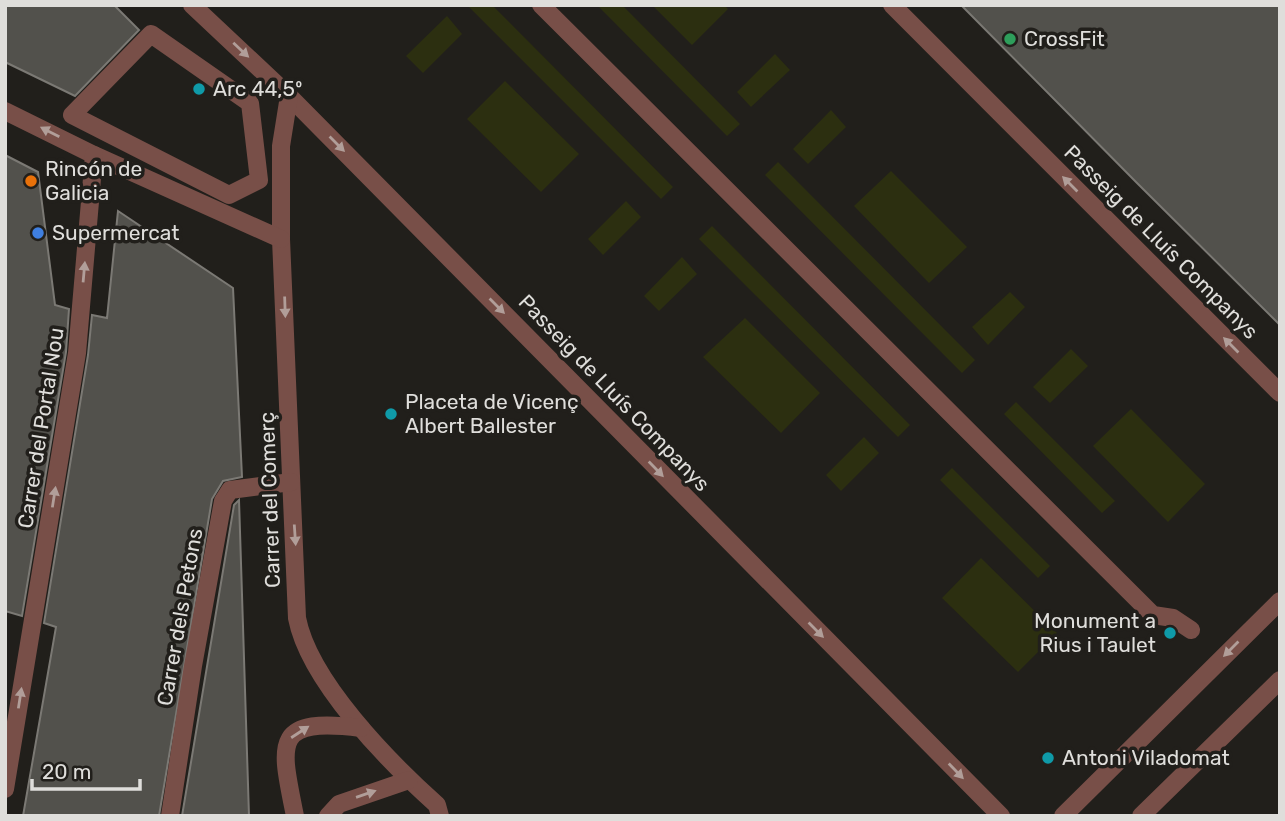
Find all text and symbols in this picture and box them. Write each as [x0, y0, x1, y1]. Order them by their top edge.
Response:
place label: CrossFit [1024, 26, 1105, 51]
marker: CrossFit [1002, 31, 1018, 47]
one-way arrow [232, 42, 249, 58]
place label: Arc 44,5º [213, 76, 303, 101]
marker: Arc 44,5º [191, 81, 207, 97]
one-way arrow [40, 127, 60, 138]
one-way arrow [329, 136, 346, 153]
street label: Passeig de Lluís Companys [1059, 140, 1263, 344]
place label: Rincón de Galicia [45, 156, 142, 205]
marker: Rincón de Galicia [23, 173, 39, 189]
one-way arrow [1062, 175, 1079, 192]
place label: Supermercat [52, 220, 179, 245]
marker: Supermercat [30, 225, 46, 241]
one-way arrow [79, 261, 90, 283]
street label: Passeig de Lluís Companys [514, 289, 715, 496]
one-way arrow [280, 297, 291, 319]
one-way arrow [488, 298, 505, 314]
street label: Carrer del Portal Nou [12, 326, 69, 530]
one-way arrow [1223, 336, 1240, 353]
place label: Placeta de Vicenç Albert Ballester [405, 389, 579, 438]
marker: Placeta de Vicenç Albert Ballester [383, 406, 399, 422]
street label: Carrer del Comerç [254, 412, 285, 588]
one-way arrow [648, 460, 665, 477]
one-way arrow [49, 486, 60, 508]
one-way arrow [290, 524, 301, 546]
street label: Carrer dels Petons [152, 526, 207, 708]
place label: Monument a Rius i Taulet [1034, 608, 1156, 657]
one-way arrow [808, 622, 825, 639]
marker: Monument a Rius i Taulet [1162, 625, 1178, 641]
one-way arrow [1224, 640, 1240, 657]
one-way arrow [15, 687, 26, 709]
one-way arrow [290, 725, 310, 738]
place label: Antoni Viladomat [1062, 745, 1230, 770]
scale bar [32, 748, 140, 792]
marker: Antoni Viladomat [1040, 750, 1056, 766]
text: 20 m [42, 759, 91, 784]
one-way arrow [948, 762, 965, 779]
one-way arrow [355, 788, 376, 799]

